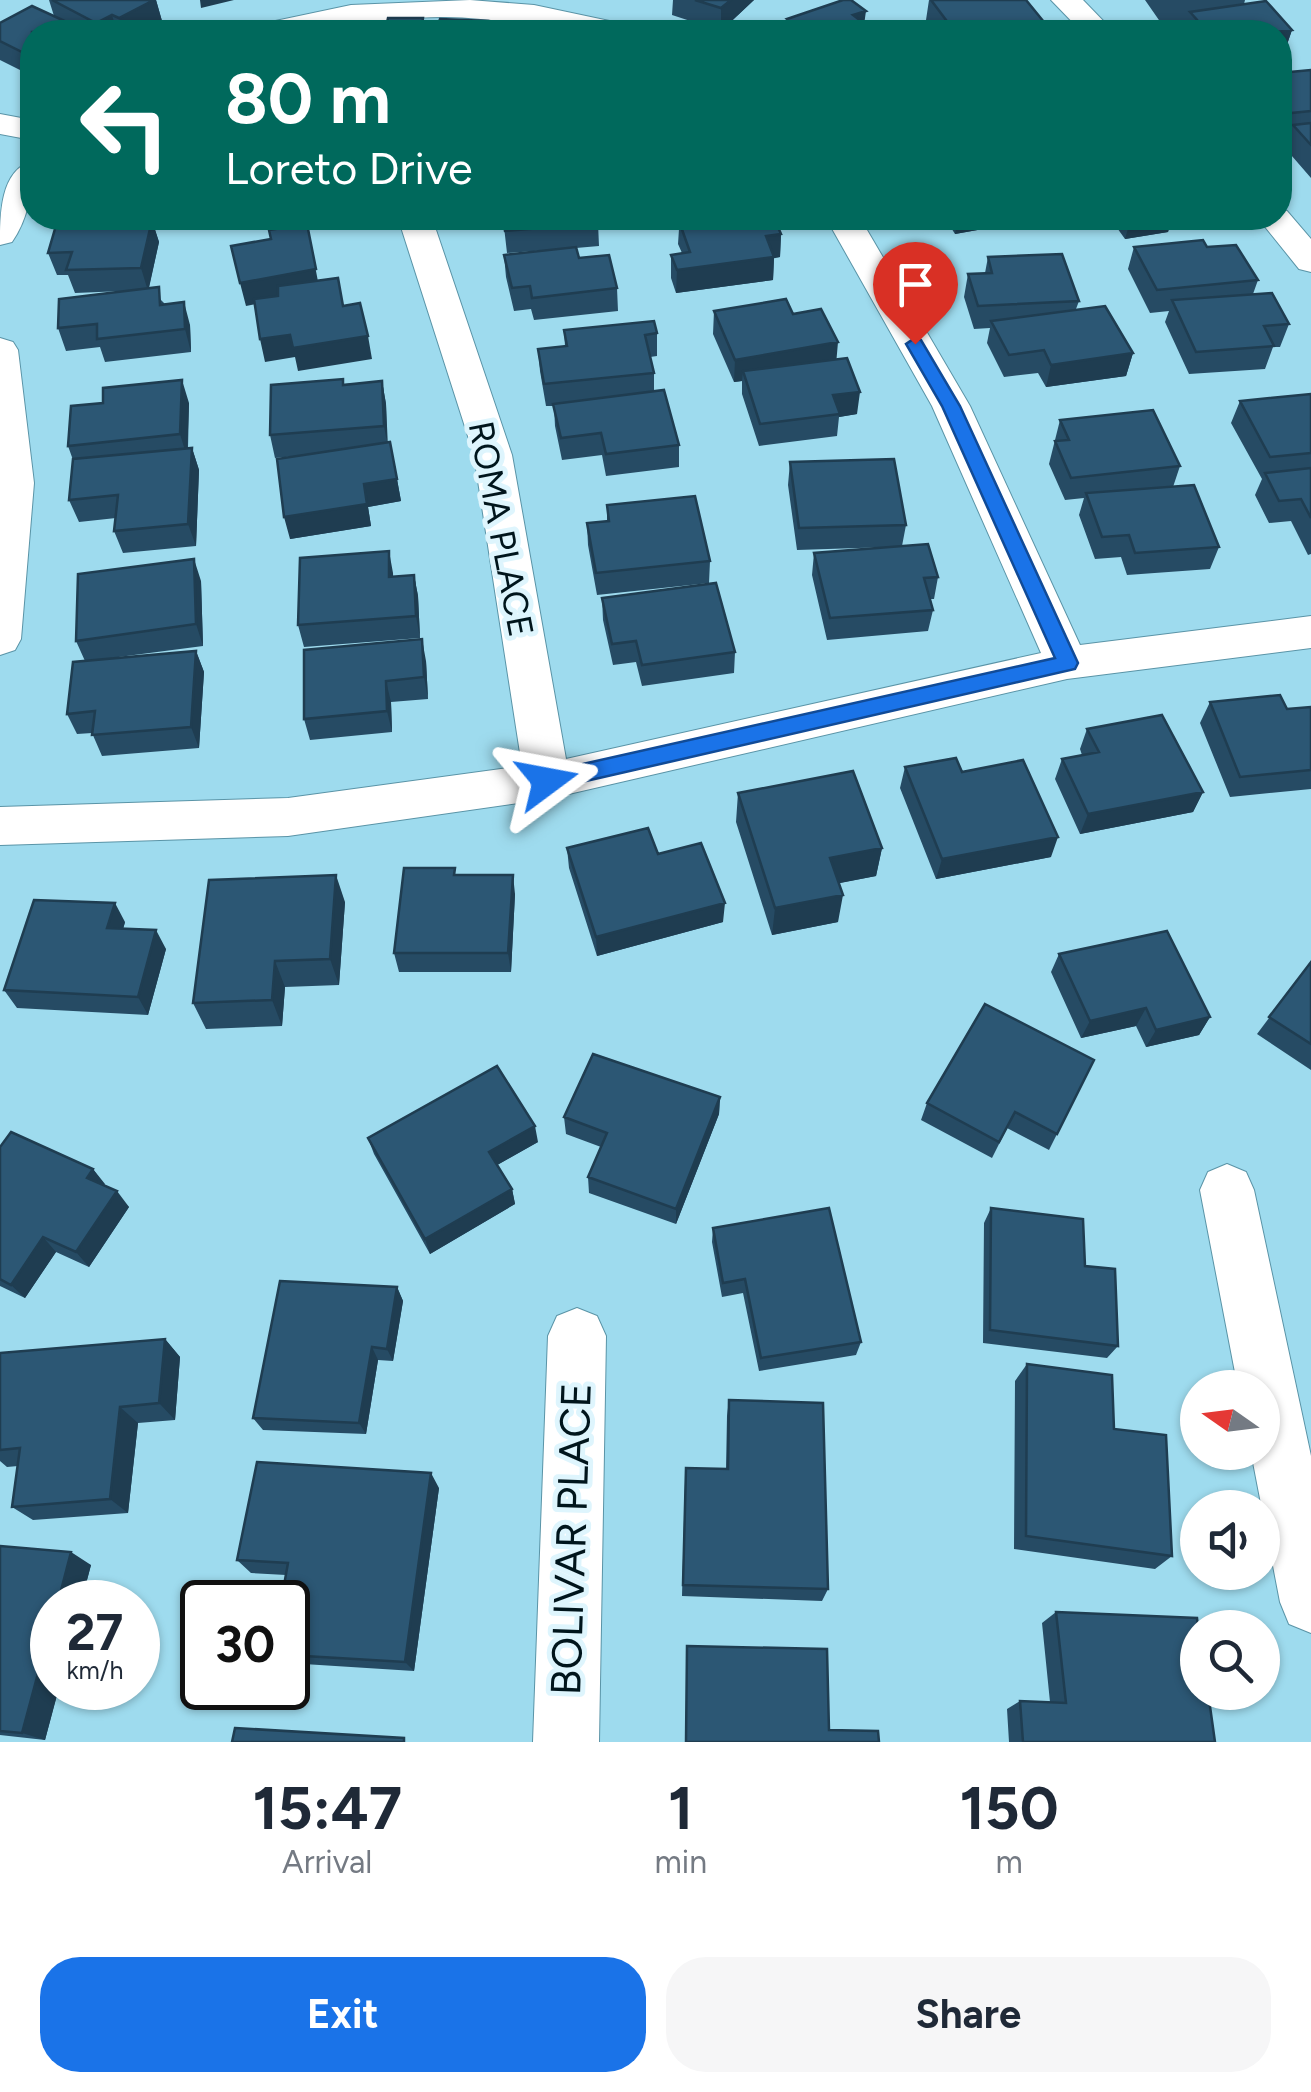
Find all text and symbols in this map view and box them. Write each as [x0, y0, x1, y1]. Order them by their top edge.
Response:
text: 80 m [225, 56, 391, 141]
icon: left [60, 60, 190, 190]
text: Loreto Drive [225, 141, 472, 195]
pin [873, 242, 958, 345]
icon: arrive [888, 257, 943, 312]
street label: ROMA PLACE [460, 418, 542, 640]
position arrow [495, 729, 599, 833]
north arrow [1180, 1370, 1280, 1470]
map controls [1180, 1370, 1280, 1710]
street label: BOLIVAR PLACE [540, 1382, 602, 1696]
button: sound [1180, 1490, 1280, 1590]
speed limit sign: 30 [180, 1580, 310, 1710]
text: 27 [67, 1602, 123, 1663]
button: search [1180, 1610, 1280, 1710]
text: km/h [66, 1655, 124, 1685]
text: 15:47 [252, 1772, 402, 1844]
text: 1 [668, 1772, 693, 1844]
text: 150 [959, 1772, 1059, 1844]
text: Arrival [282, 1843, 372, 1881]
text: min [655, 1843, 707, 1881]
text: m [995, 1843, 1023, 1881]
button: Exit [40, 1957, 646, 2072]
button: Share [666, 1957, 1271, 2072]

